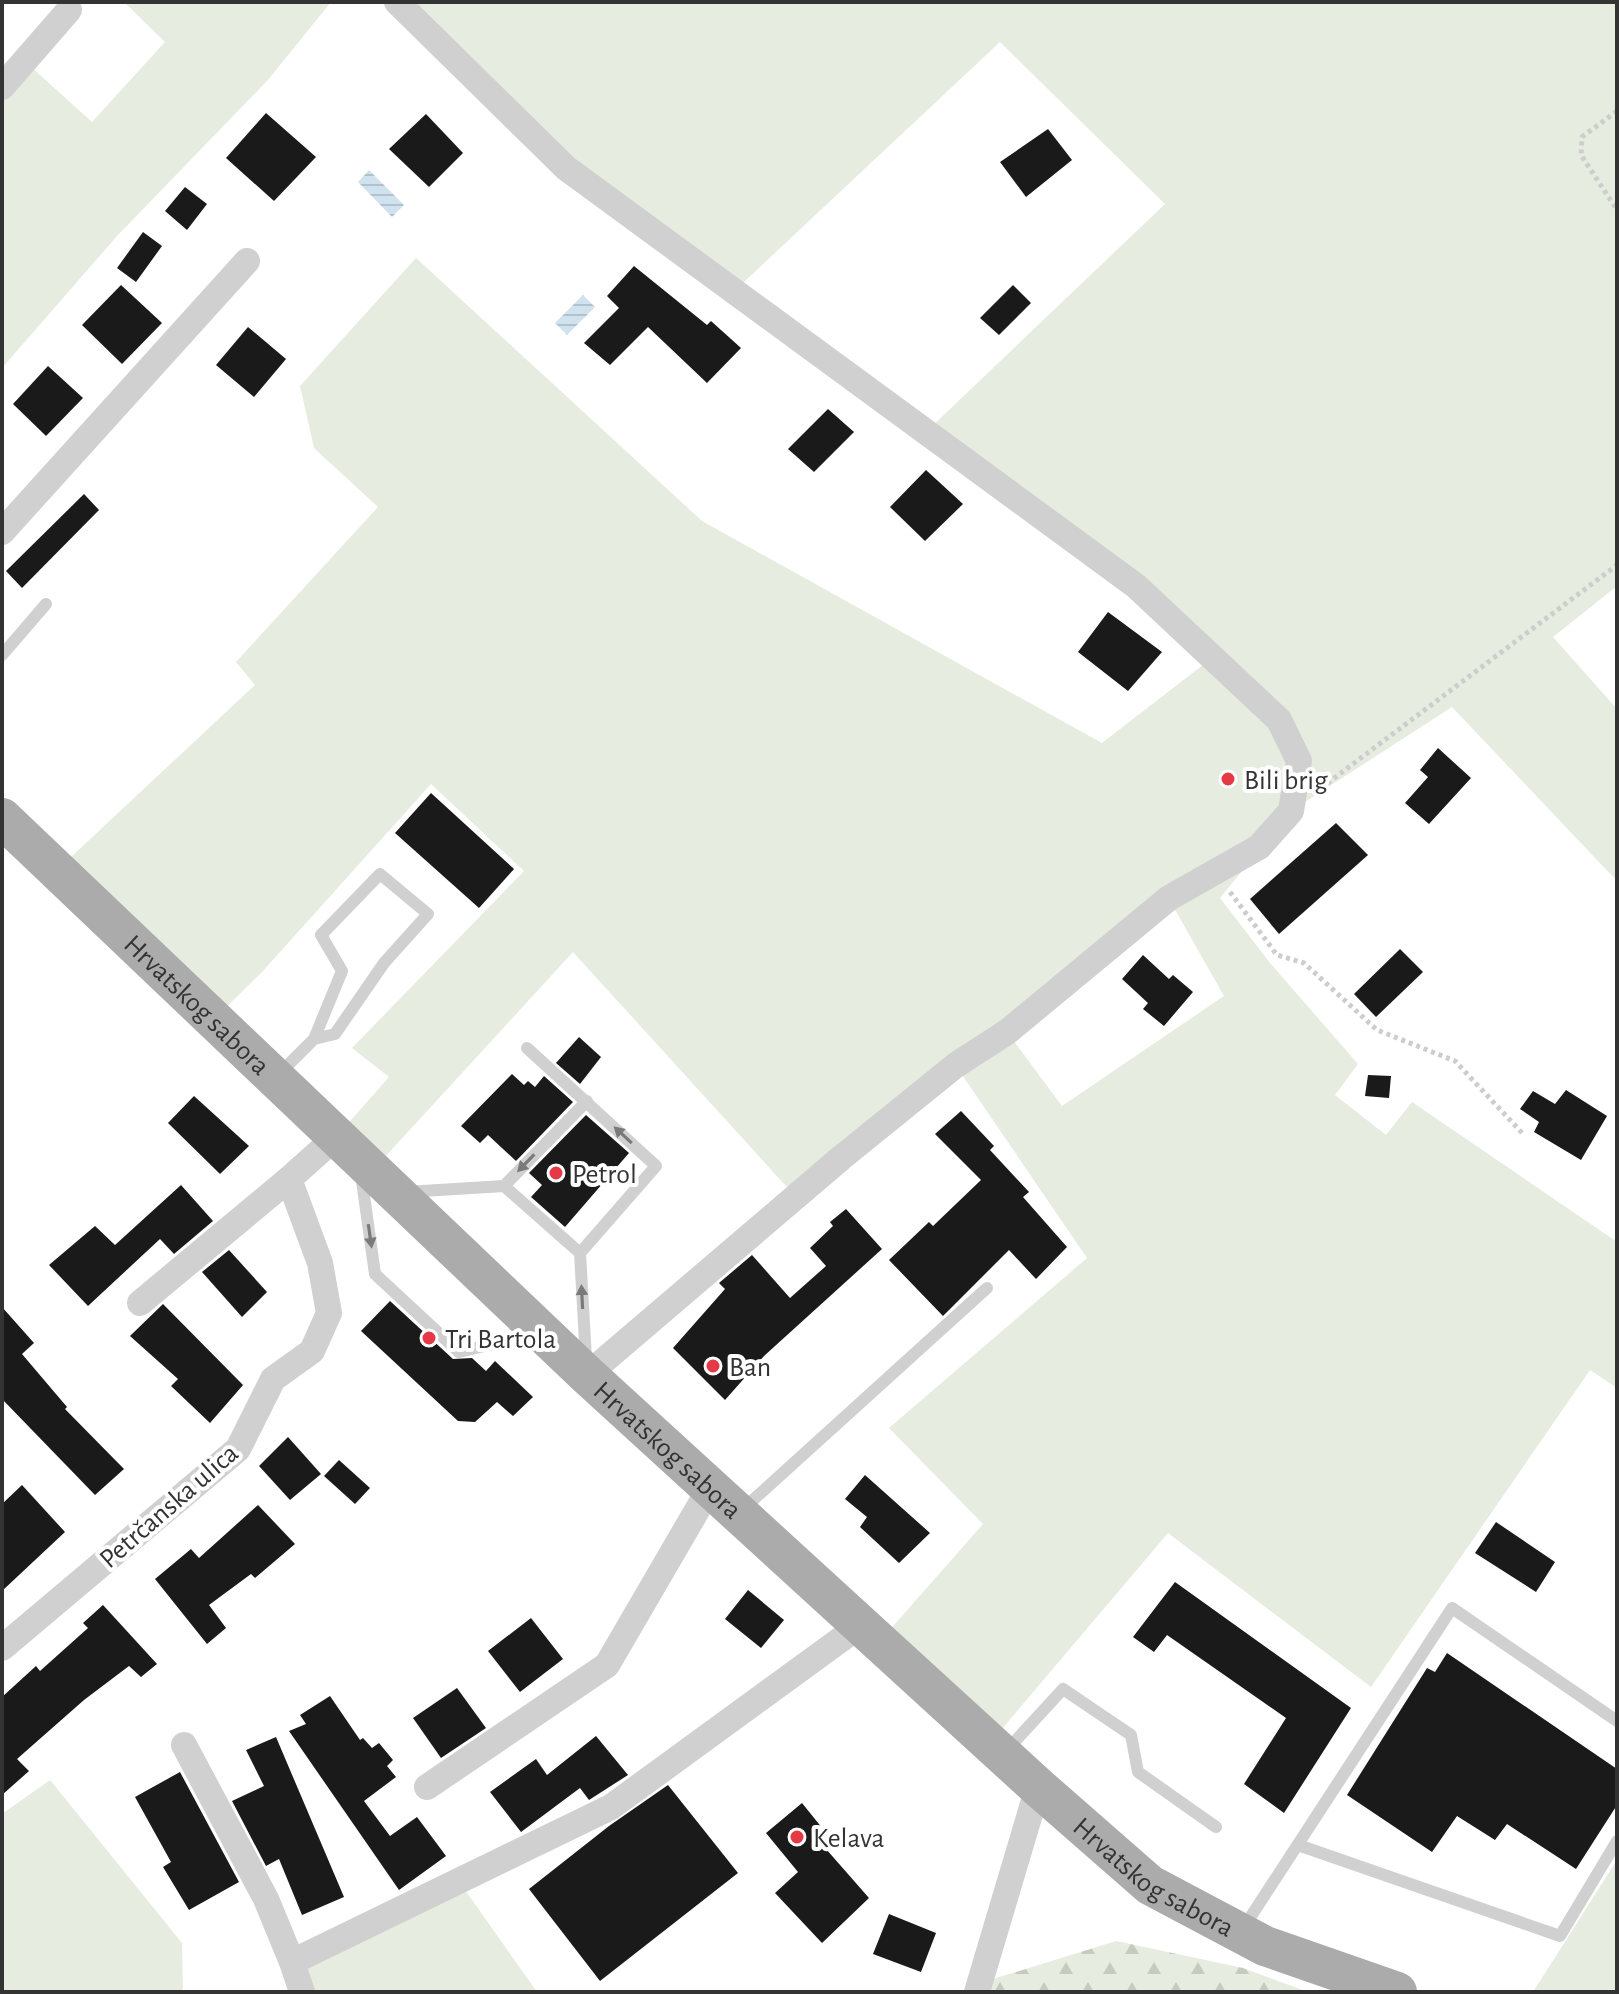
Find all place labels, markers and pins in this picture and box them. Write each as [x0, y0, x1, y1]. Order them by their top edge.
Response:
place label: Bili brig [1244, 767, 1328, 795]
marker: Bili brig [1219, 770, 1237, 788]
place label: Petrol [572, 1161, 637, 1189]
marker: Petrol [547, 1164, 565, 1182]
place label: Tri Bartola [445, 1326, 556, 1354]
marker: Tri Bartola [420, 1329, 438, 1347]
place label: Ban [729, 1354, 771, 1382]
marker: Ban [704, 1357, 722, 1375]
place label: Kelava [813, 1825, 884, 1853]
marker: Kelava [788, 1828, 806, 1846]

